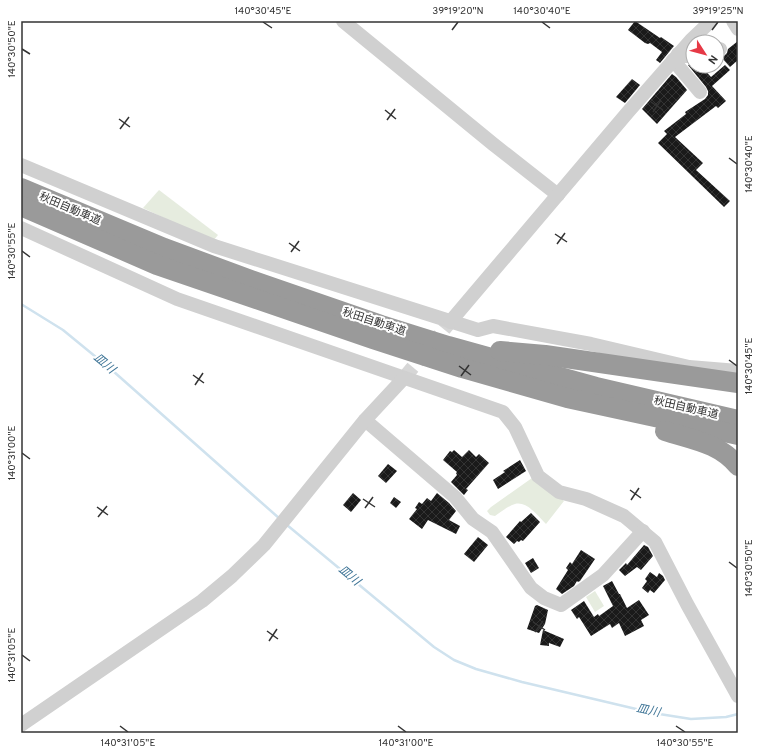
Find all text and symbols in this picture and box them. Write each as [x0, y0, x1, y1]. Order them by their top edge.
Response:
text: 140°30'45"E [234, 5, 292, 18]
text: 39°19'20"N [432, 5, 484, 18]
text: 140°30'40"E [513, 5, 571, 18]
text: 39°19'25"N [692, 5, 744, 18]
text: 140°30'50"E [6, 20, 19, 78]
north arrow [685, 34, 725, 74]
text: N [704, 52, 720, 67]
text: 140°30'40"E [743, 135, 756, 193]
street label: 秋田自動車道 [37, 190, 103, 228]
text: 140°30'55"E [6, 222, 19, 280]
street label: 秋田自動車道 [340, 305, 408, 339]
text: 140°30'45"E [743, 337, 756, 395]
water label: 皿川 [90, 350, 120, 379]
street label: 秋田自動車道 [652, 394, 720, 422]
text: 140°31'00"E [6, 426, 19, 480]
text: 140°30'50"E [743, 539, 756, 597]
water label: 皿川 [335, 562, 365, 591]
text: 140°31'05"E [6, 628, 19, 682]
water label: 皿川 [635, 701, 663, 722]
text: 140°31'05"E [101, 737, 155, 750]
text: 140°31'00"E [379, 737, 433, 750]
text: 140°30'55"E [656, 737, 714, 750]

